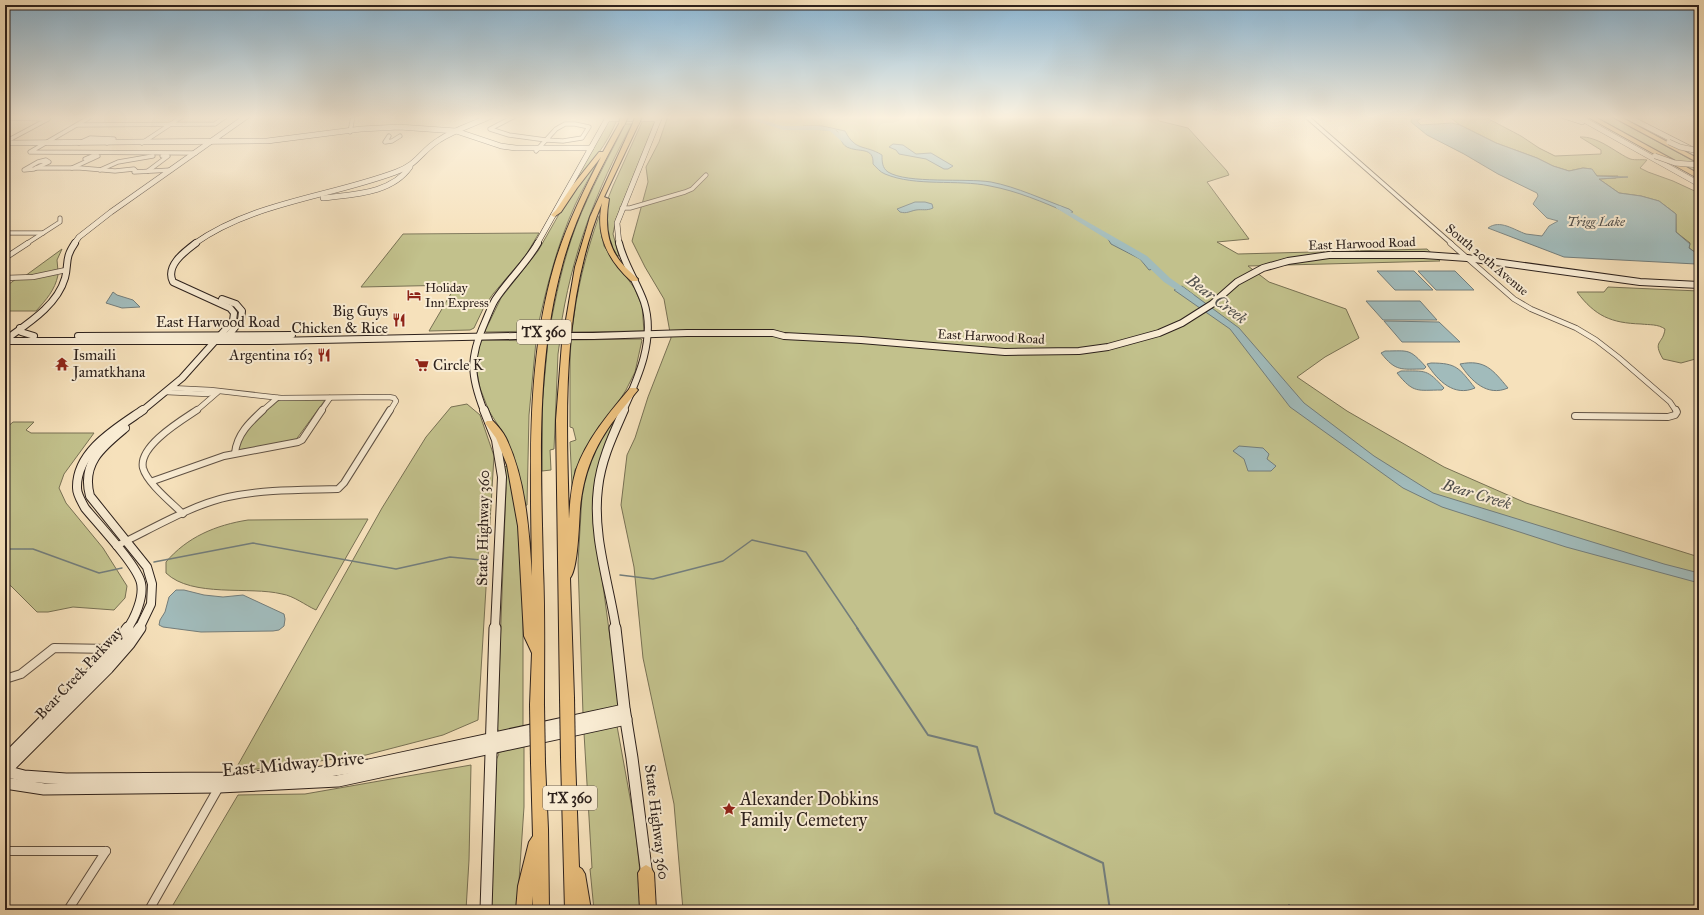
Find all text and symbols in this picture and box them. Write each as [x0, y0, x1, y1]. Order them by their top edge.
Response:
water label: Trigg Lake [1567, 214, 1626, 230]
street label: South 20th Avenue [1442, 221, 1532, 300]
street label: East Harwood Road [1308, 234, 1416, 254]
water label: Bear Creek [1182, 270, 1251, 328]
place label: Holiday Inn Express [425, 280, 489, 311]
hotel icon: Holiday Inn Express [406, 287, 422, 303]
place label: Big Guys Chicken & Rice [291, 302, 388, 337]
restaurant icon: Big Guys Chicken & Rice [391, 312, 407, 328]
street label: East Harwood Road [156, 313, 280, 331]
road number: TX 360 [517, 320, 571, 344]
street label: East Harwood Road [937, 326, 1046, 348]
place label: Ismaili Jamatkhana [71, 346, 146, 382]
place label: Argentina 163 [228, 346, 313, 364]
restaurant icon: Argentina 163 [316, 347, 332, 363]
temple icon: Ismaili Jamatkhana [54, 356, 70, 372]
place label: Circle K [433, 356, 484, 374]
supermarket icon: Circle K [414, 357, 430, 373]
street label: State Highway 360 [473, 470, 493, 586]
water label: Bear Creek [1439, 474, 1514, 513]
street label: Bear Creek Parkway [32, 622, 127, 723]
street label: East Midway Drive [221, 747, 365, 781]
street label: State Highway 360 [641, 763, 673, 881]
road number: TX 360 [543, 786, 597, 810]
place label: Alexander Dobkins Family Cemetery [739, 788, 879, 831]
place icon: Alexander Dobkins Family Cemetery [721, 801, 737, 817]

